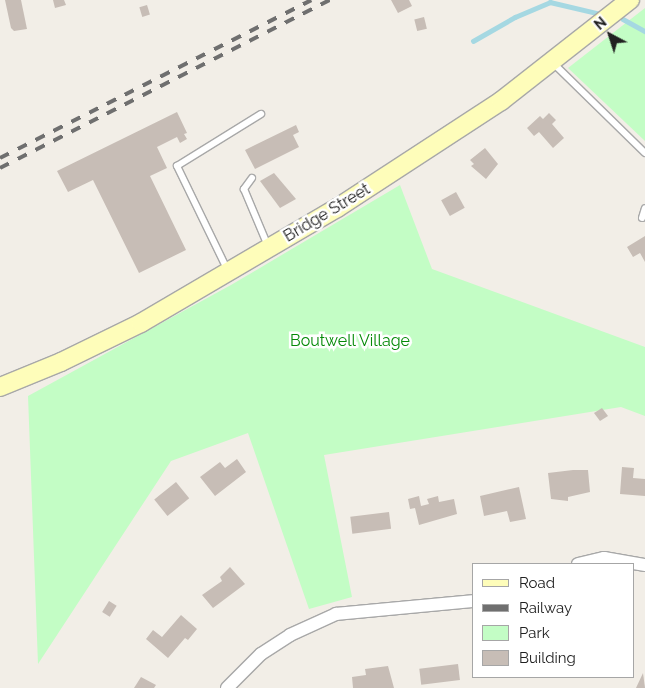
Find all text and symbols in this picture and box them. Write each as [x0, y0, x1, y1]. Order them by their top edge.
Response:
north arrow [585, 10, 635, 60]
text: N [591, 14, 610, 33]
street label: Bridge Street [280, 180, 374, 246]
park label: Boutwell Village [290, 331, 410, 351]
legend [472, 563, 635, 678]
text: Road [519, 574, 555, 592]
text: Railway [519, 599, 572, 617]
text: Park [519, 624, 550, 642]
text: Building [519, 649, 576, 667]

